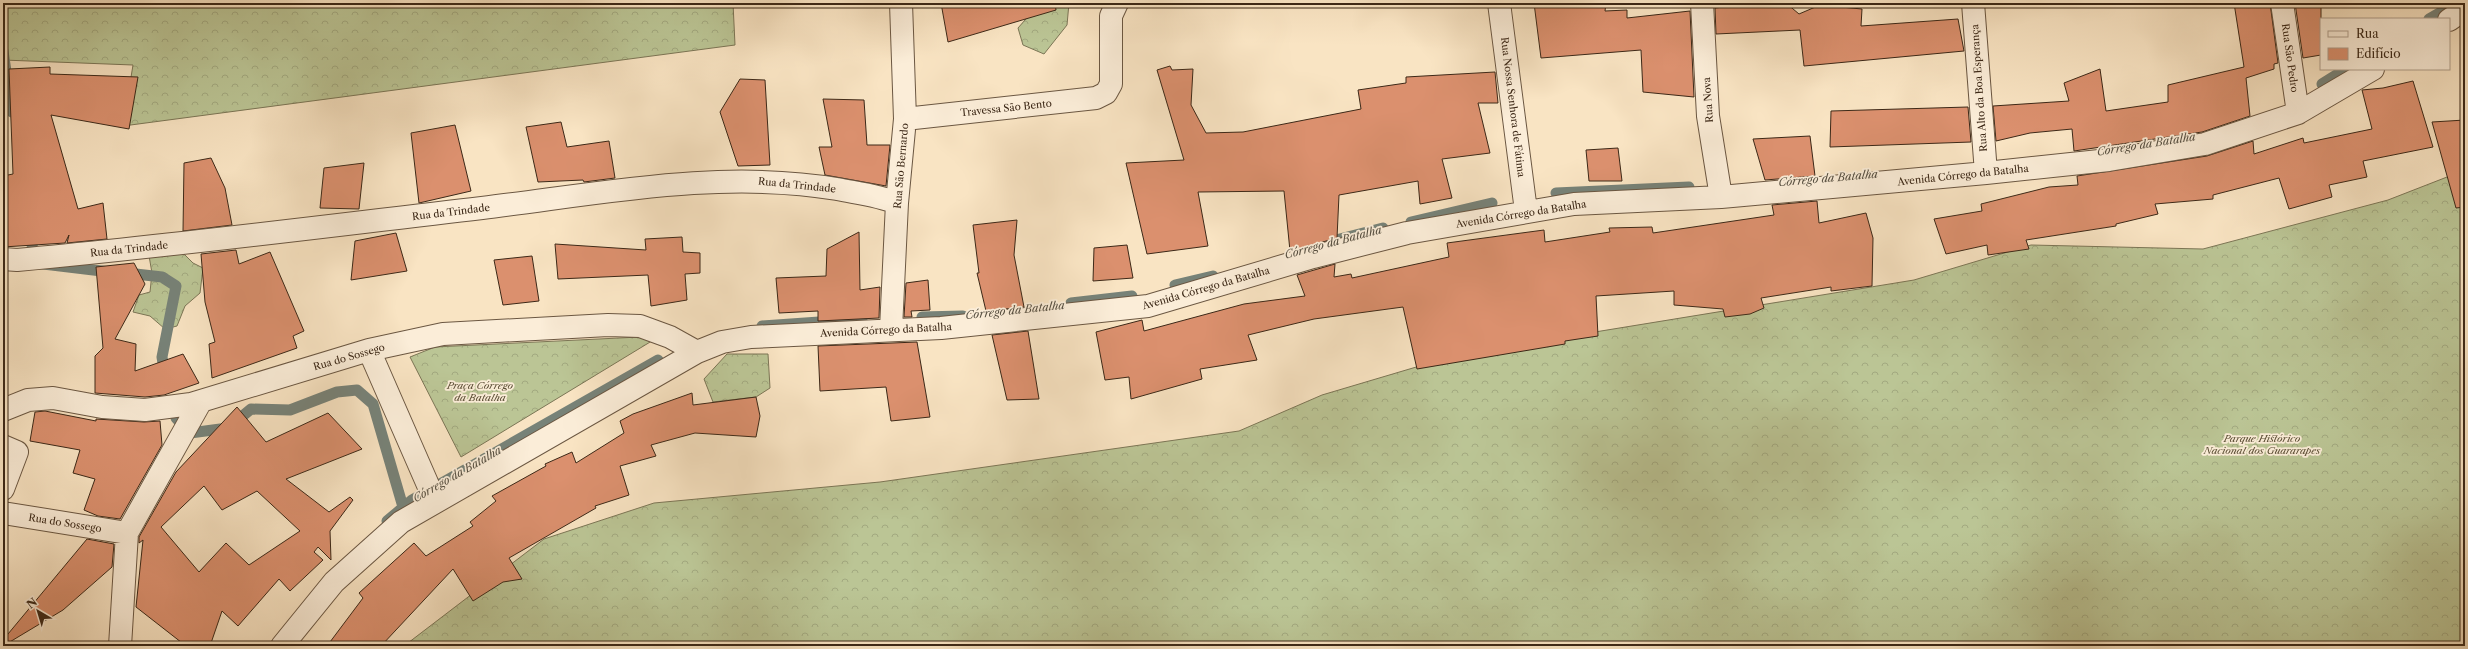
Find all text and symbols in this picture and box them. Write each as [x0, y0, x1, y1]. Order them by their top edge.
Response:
legend [2320, 18, 2450, 70]
street label: Rua Alto da Boa Esperança [1968, 23, 1990, 152]
street label: Rua São Pedro [2279, 23, 2301, 93]
text: Rua [2356, 26, 2379, 41]
street label: Rua Nossa Senhora de Fátima [1498, 36, 1528, 179]
text: Edifício [2356, 46, 2401, 61]
street label: Rua Nova [1700, 76, 1716, 123]
street label: Travessa São Bento [960, 97, 1052, 119]
street label: Rua São Bernardo [891, 123, 911, 209]
water label: Córrego da Batalha [2096, 129, 2197, 159]
street label: Avenida Córrego da Batalha [1896, 162, 2030, 188]
water label: Córrego da Batalha [1778, 167, 1879, 189]
street label: Rua da Trindade [757, 174, 837, 196]
street label: Avenida Córrego da Batalha [1454, 197, 1588, 231]
street label: Rua da Trindade [411, 201, 491, 223]
water label: Córrego da Batalha [1283, 222, 1383, 262]
street label: Rua da Trindade [89, 238, 169, 260]
street label: Avenida Córrego da Batalha [1140, 263, 1272, 313]
water label: Córrego da Batalha [965, 298, 1066, 322]
street label: Avenida Córrego da Batalha [819, 320, 953, 340]
street label: Rua do Sossego [312, 341, 386, 373]
park label: Praça Córrego da Batalha [446, 379, 514, 404]
park label: Parque Histórico Nacional dos Guararapes [2203, 432, 2321, 457]
water label: Córrego da Batalha [410, 443, 504, 505]
street label: Rua do Sossego [27, 511, 103, 535]
north arrow [18, 591, 58, 631]
text: N [24, 594, 40, 612]

